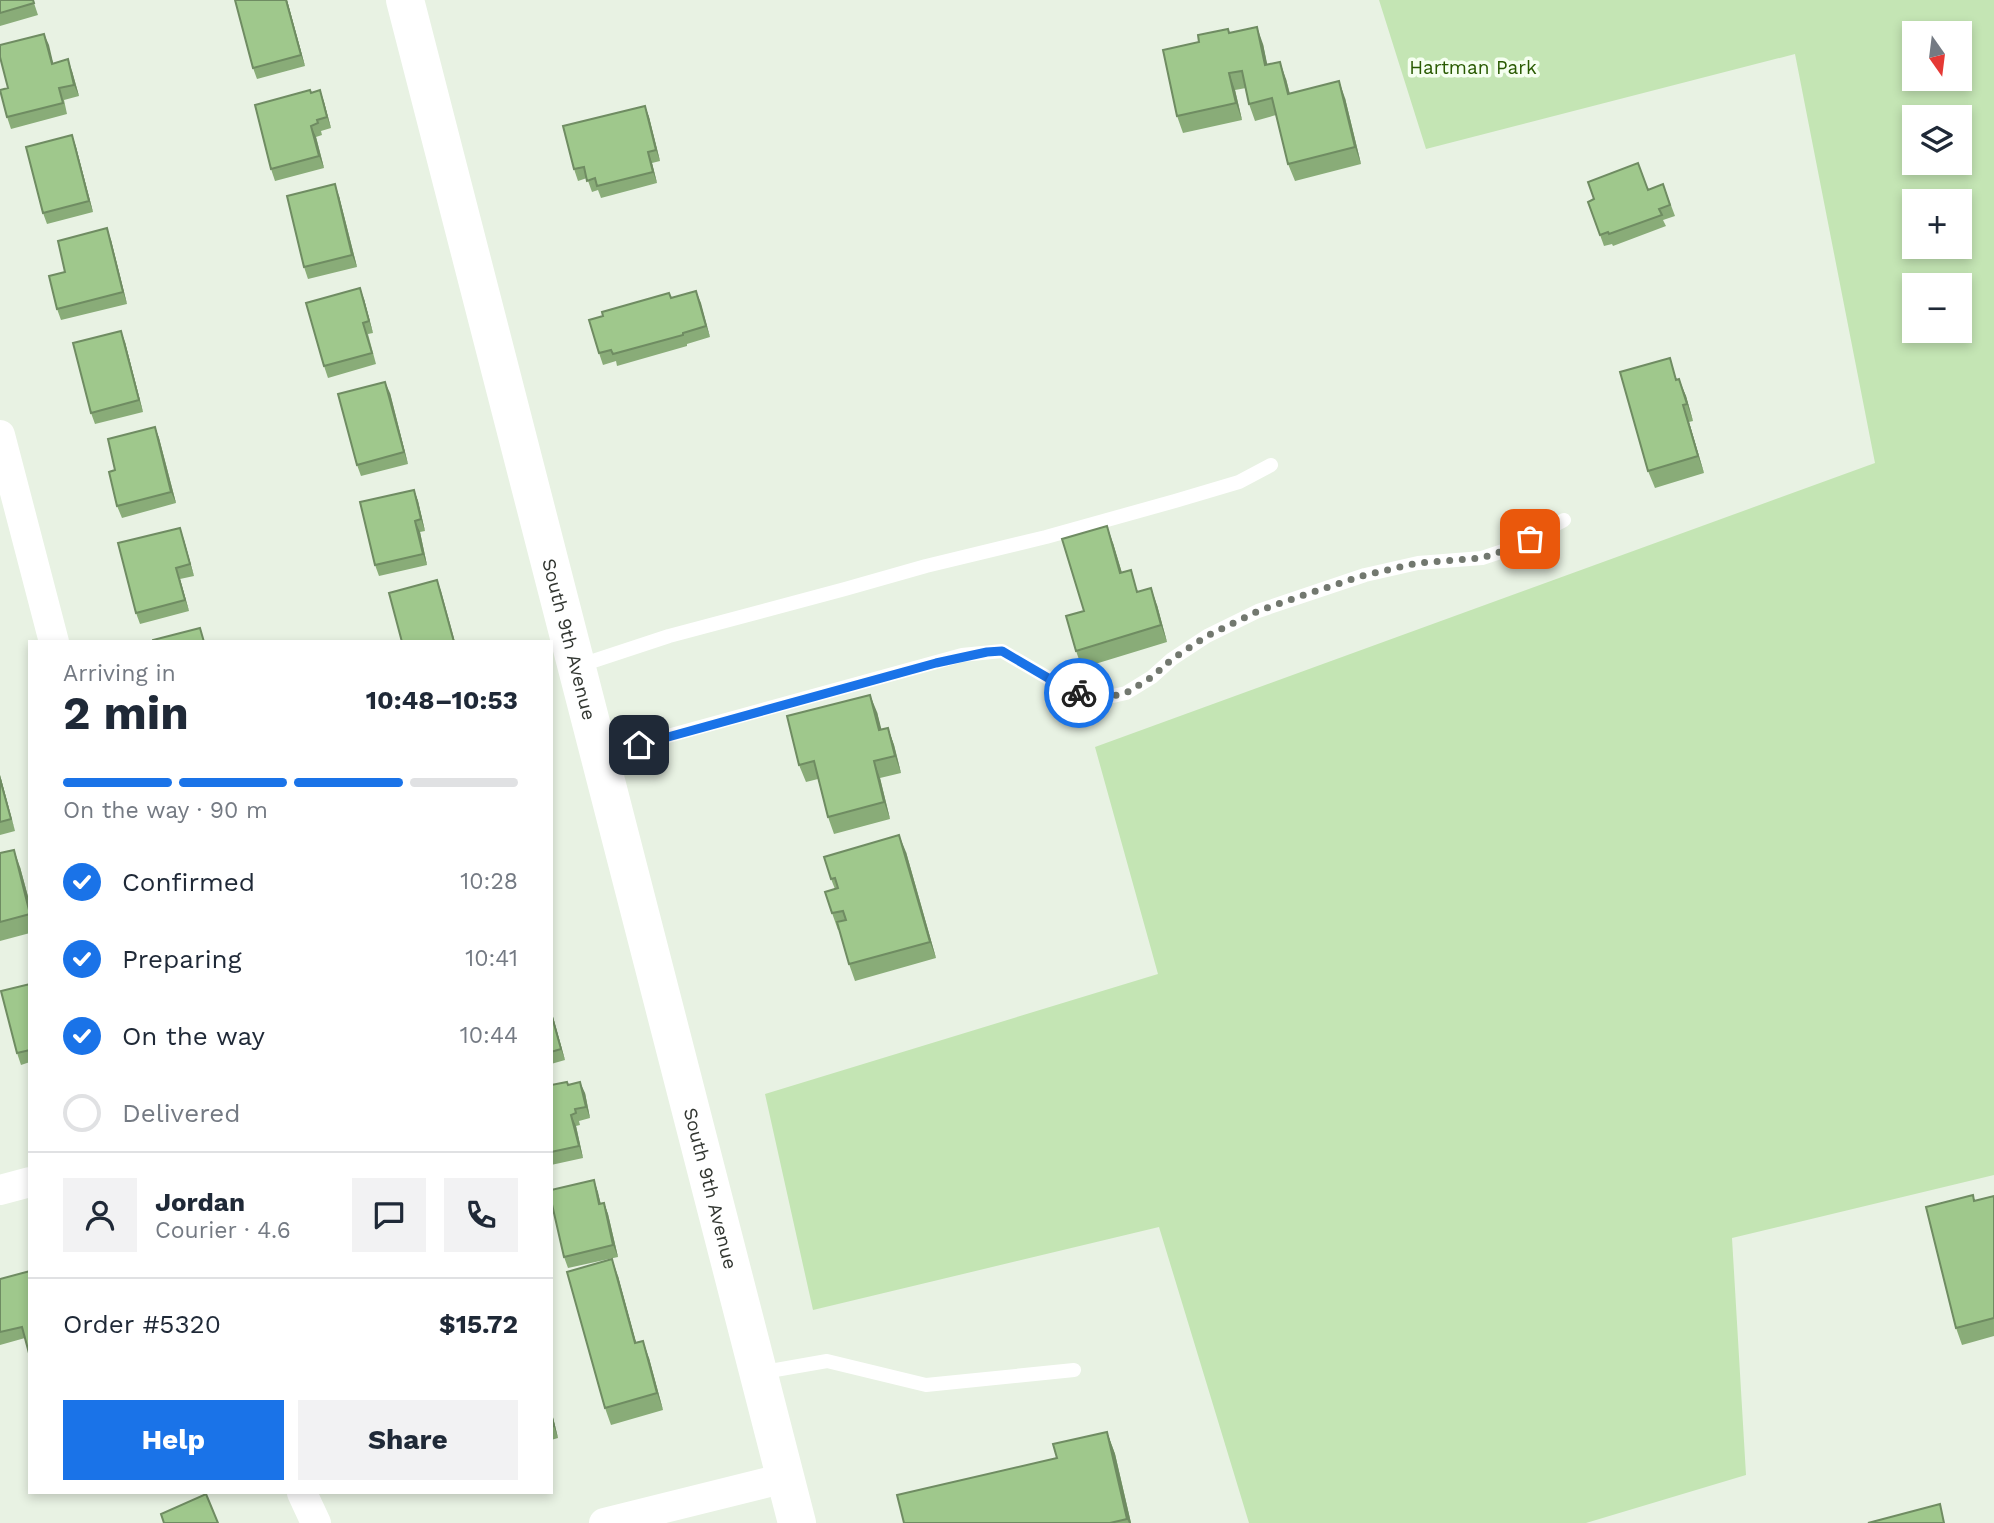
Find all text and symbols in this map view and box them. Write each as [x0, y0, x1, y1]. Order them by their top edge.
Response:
north arrow [1902, 21, 1972, 91]
map controls [1902, 21, 1972, 343]
park label: Hartman Park [1409, 56, 1537, 79]
button: layers [1902, 105, 1972, 175]
button: + [1902, 189, 1972, 259]
button: − [1902, 273, 1972, 343]
pin [1500, 509, 1560, 569]
icon: bag [1511, 520, 1549, 558]
street label: South 9th Avenue [538, 556, 601, 722]
courier [1044, 658, 1114, 728]
text: Arriving in [63, 660, 176, 687]
icon: bike [1060, 674, 1098, 712]
text: 10:48–10:53 [366, 685, 518, 715]
text: 2 min [63, 686, 189, 740]
pin [609, 715, 669, 775]
icon: home [620, 726, 658, 764]
text: On the way · 90 m [63, 797, 268, 824]
icon: check [63, 863, 101, 901]
text: Confirmed [122, 867, 255, 897]
text: 10:28 [460, 868, 518, 895]
icon: check [63, 940, 101, 978]
text: Preparing [122, 944, 242, 974]
text: 10:41 [465, 945, 518, 972]
icon: check [63, 1017, 101, 1055]
text: On the way [122, 1021, 265, 1051]
text: 10:44 [460, 1022, 518, 1049]
text: Delivered [122, 1098, 241, 1128]
street label: South 9th Avenue [679, 1105, 743, 1272]
button: person [63, 1178, 137, 1252]
button: chat [352, 1178, 426, 1252]
button: phone [444, 1178, 518, 1252]
text: Jordan [155, 1187, 245, 1217]
text: Courier · 4.6 [155, 1217, 291, 1244]
text: Order #5320 [63, 1309, 221, 1339]
text: $15.72 [439, 1309, 518, 1339]
button: Help [63, 1400, 284, 1480]
button: Share [298, 1400, 518, 1480]

